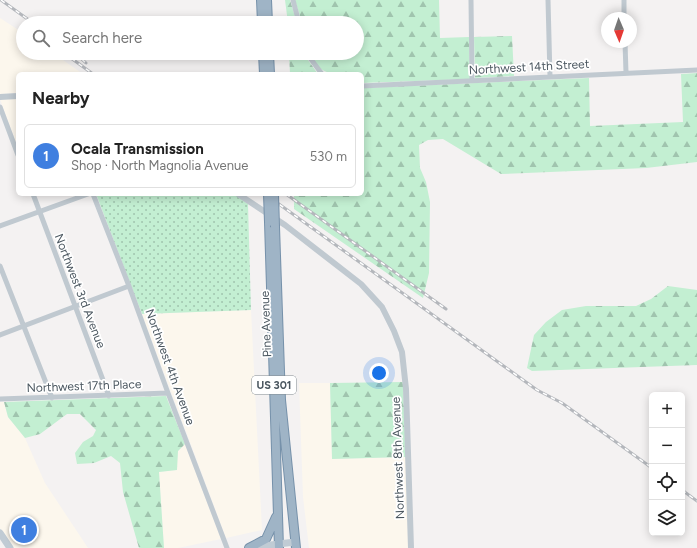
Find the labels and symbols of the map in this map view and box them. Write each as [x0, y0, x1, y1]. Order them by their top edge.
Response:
north arrow [601, 12, 637, 48]
street label: Northwest 14th Street [468, 57, 590, 77]
street label: Northwest 3rd Avenue [52, 232, 108, 351]
street label: Pine Avenue [258, 290, 274, 357]
street label: Northwest 4th Avenue [142, 307, 198, 427]
your location [369, 363, 389, 383]
road number: US 301 [252, 376, 296, 394]
street label: Northwest 17th Place [26, 377, 142, 395]
street label: Northwest 8th Avenue [389, 396, 407, 519]
pin: 1 [11, 515, 37, 545]

